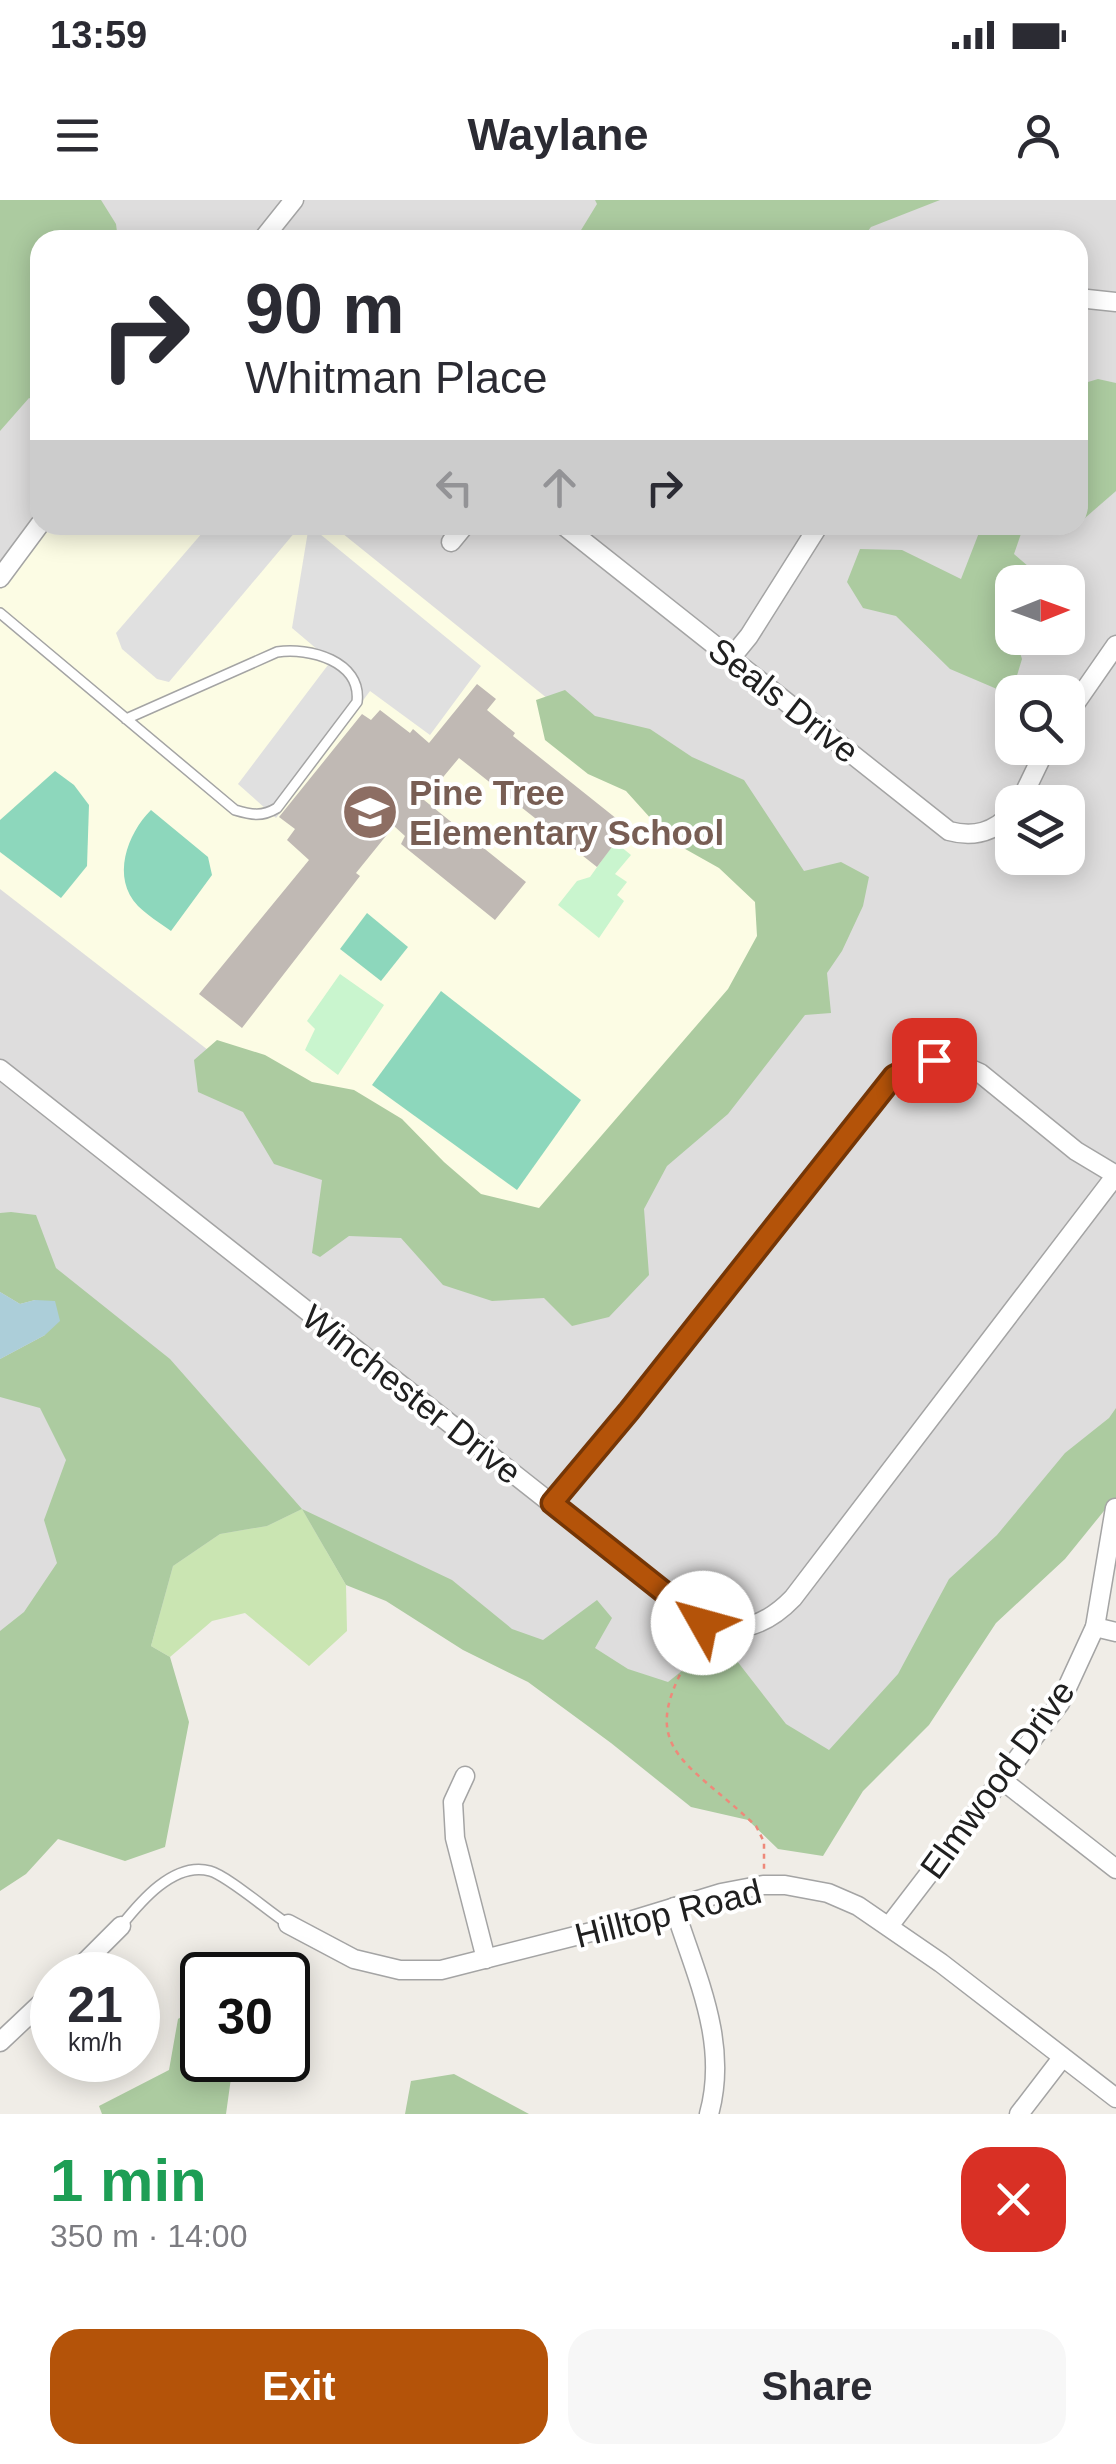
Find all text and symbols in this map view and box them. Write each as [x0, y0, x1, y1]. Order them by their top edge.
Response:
text: 13:59 [50, 14, 147, 56]
icon: menu [50, 108, 105, 163]
icon: person [1011, 108, 1066, 163]
text: Waylane [468, 109, 648, 160]
icon: right [80, 270, 210, 400]
text: 90 m [245, 270, 405, 348]
text: Whitman Place [245, 352, 548, 403]
icon: left [427, 460, 482, 515]
icon: ahead [532, 460, 587, 515]
icon: right [637, 460, 692, 515]
north arrow [995, 565, 1085, 655]
map controls [995, 565, 1085, 875]
street label: Seals Drive [701, 630, 867, 770]
button: search [995, 675, 1085, 765]
place label: Pine Tree Elementary School [409, 773, 724, 852]
school or university icon: Pine Tree Elementary School [340, 782, 400, 842]
button: layers [995, 785, 1085, 875]
pin [892, 1018, 977, 1103]
icon: arrive [907, 1033, 962, 1088]
street label: Winchester Drive [295, 1297, 529, 1491]
position arrow [651, 1571, 755, 1675]
street label: Elmwood Drive [912, 1672, 1082, 1886]
street label: Hilltop Road [571, 1871, 765, 1955]
speed limit sign: 30 [180, 1952, 310, 2082]
text: 21 [67, 1977, 123, 2033]
text: km/h [68, 2028, 122, 2056]
text: 1 min [50, 2147, 207, 2214]
button: close [961, 2147, 1066, 2252]
text: 350 m · 14:00 [50, 2218, 247, 2254]
button: Exit [50, 2329, 548, 2444]
button: Share [568, 2329, 1066, 2444]

